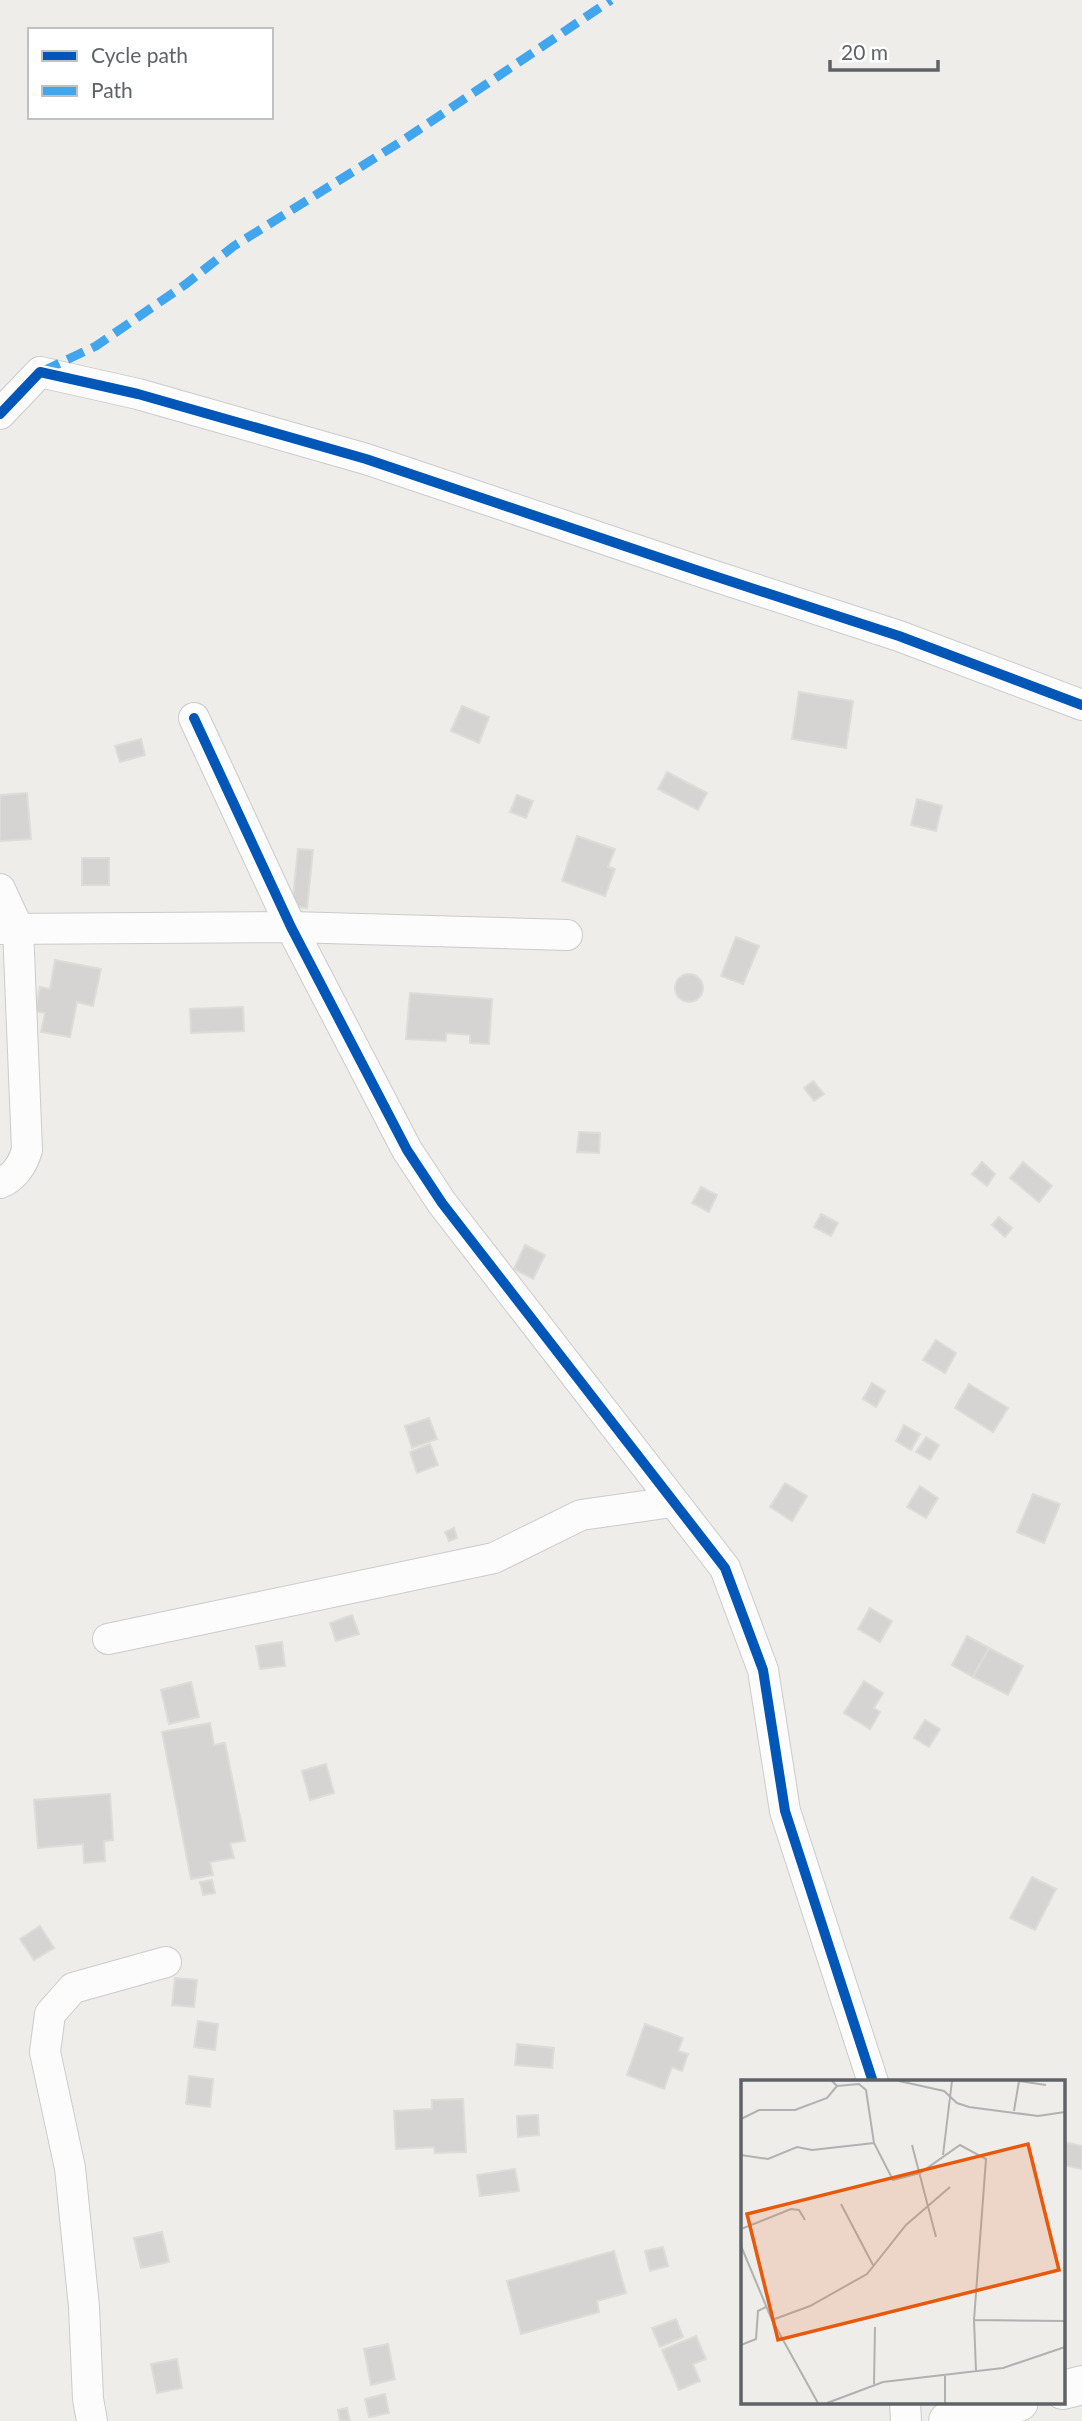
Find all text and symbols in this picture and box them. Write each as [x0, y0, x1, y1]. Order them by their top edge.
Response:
legend [28, 28, 273, 119]
scale bar [830, 28, 939, 72]
text: 20 m [841, 39, 888, 64]
text: Cycle path [91, 42, 188, 67]
text: Path [91, 77, 133, 102]
inset map [741, 2080, 1064, 2404]

